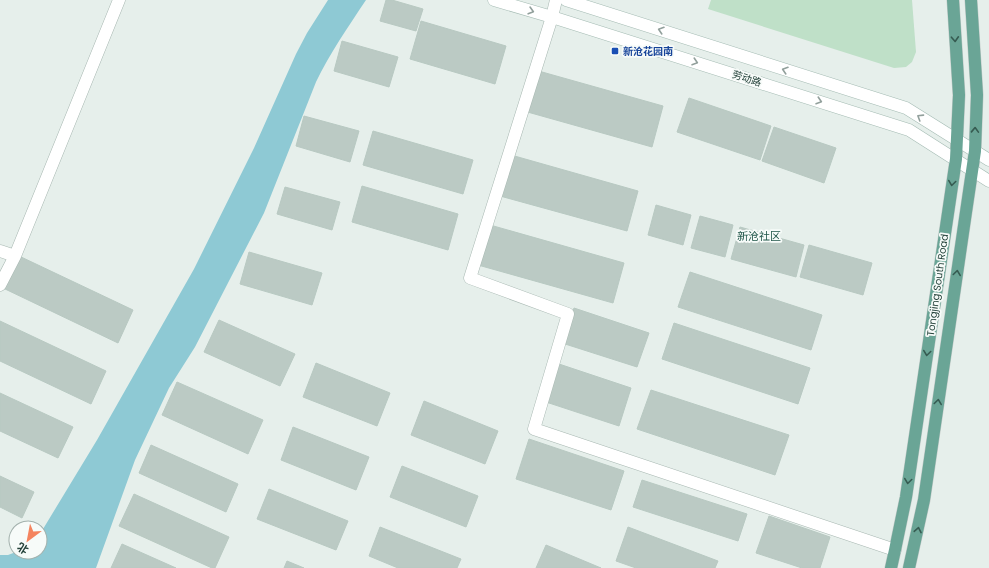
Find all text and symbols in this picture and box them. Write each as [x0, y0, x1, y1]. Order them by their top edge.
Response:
one-way arrow [527, 6, 534, 15]
one-way arrow [658, 26, 665, 35]
one-way arrow [951, 36, 960, 42]
place label: 新沧花园南 [623, 44, 673, 59]
marker: 新沧花园南 [610, 46, 620, 56]
one-way arrow [692, 57, 699, 66]
one-way arrow [782, 66, 789, 75]
street label: 劳动路 [730, 67, 763, 90]
one-way arrow [815, 96, 822, 105]
one-way arrow [917, 114, 924, 122]
one-way arrow [971, 127, 980, 133]
one-way arrow [948, 179, 957, 186]
district label: 新沧社区 [737, 228, 781, 244]
street label: Tongjing South Road [923, 233, 952, 337]
one-way arrow [952, 270, 961, 276]
one-way arrow [923, 350, 932, 356]
one-way arrow [933, 398, 942, 405]
one-way arrow [904, 478, 913, 484]
north arrow [8, 520, 48, 560]
one-way arrow [913, 527, 921, 533]
text: 北 [14, 539, 32, 558]

